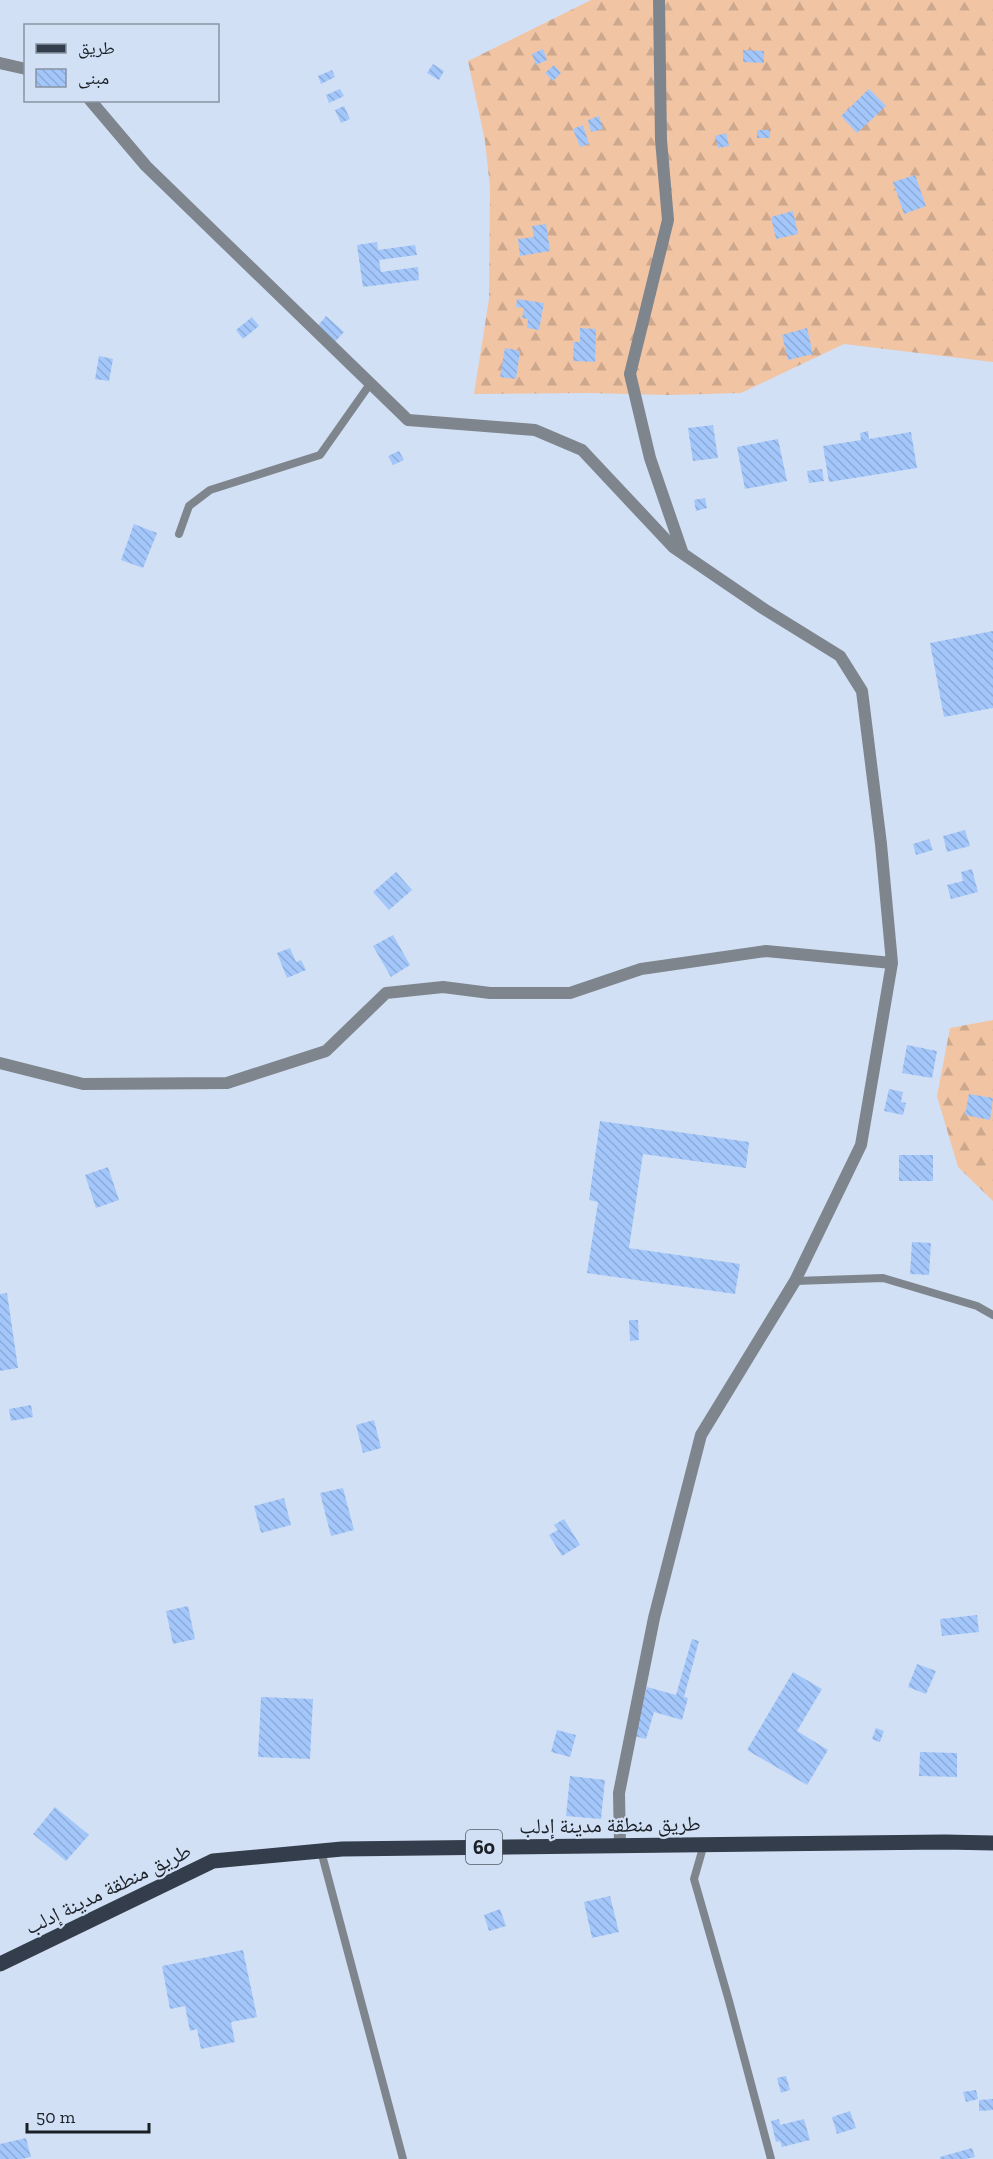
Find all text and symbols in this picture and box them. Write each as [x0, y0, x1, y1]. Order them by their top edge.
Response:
legend [24, 24, 219, 102]
text: طريق [78, 37, 115, 59]
text: مبنى [78, 67, 109, 89]
street label: طريق منطقة مدينة إدلب [519, 1810, 701, 1841]
road number: 60 [466, 1830, 502, 1864]
street label: طريق منطقة مدينة إدلب [21, 1838, 196, 1941]
scale bar [27, 2096, 148, 2134]
text: 50 m [36, 2106, 76, 2128]

